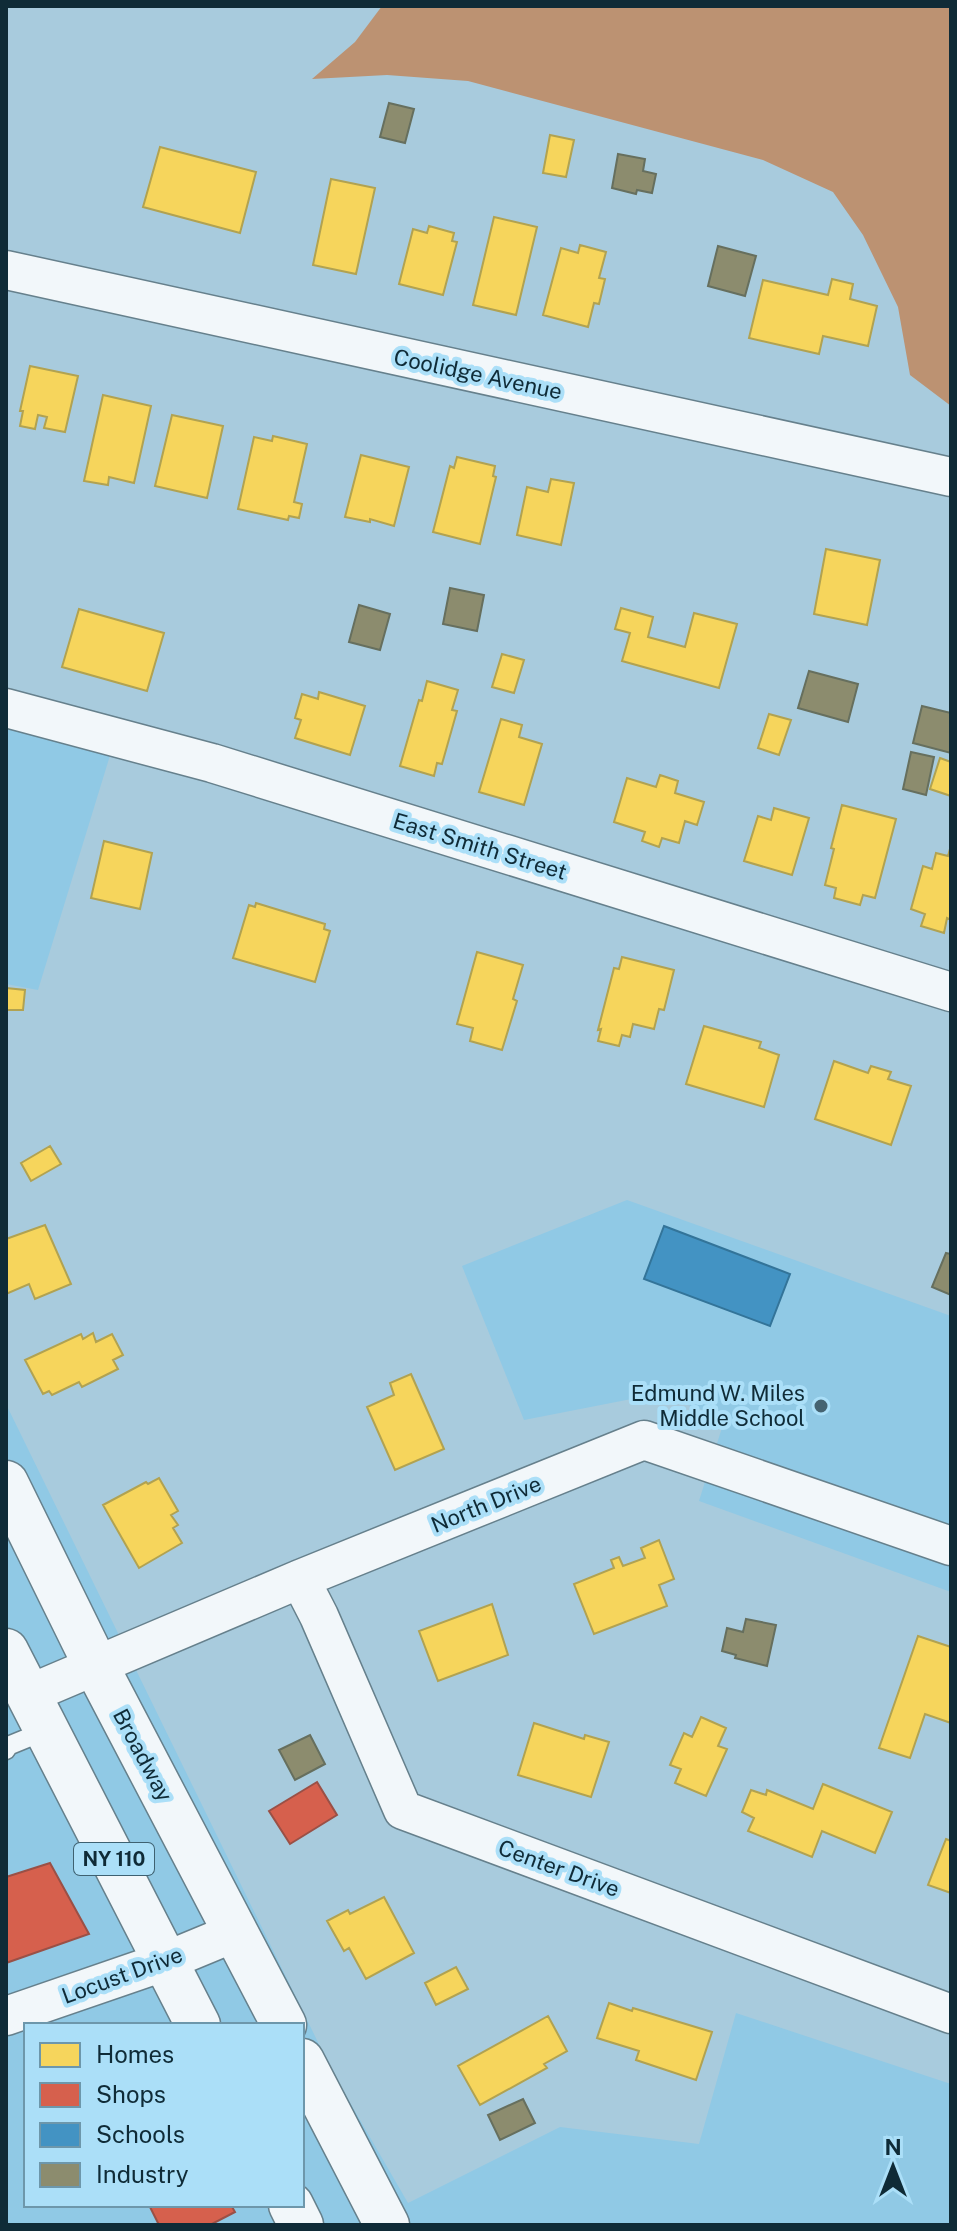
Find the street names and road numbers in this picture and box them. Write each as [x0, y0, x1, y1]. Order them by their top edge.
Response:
street label: Coolidge Avenue [391, 343, 565, 405]
street label: East Smith Street [390, 807, 570, 885]
street label: North Drive [427, 1470, 545, 1538]
street label: Broadway [108, 1704, 178, 1806]
street label: Center Drive [495, 1834, 623, 1902]
road number: NY 110 [74, 1843, 154, 1875]
street label: Locust Drive [58, 1941, 186, 2009]

